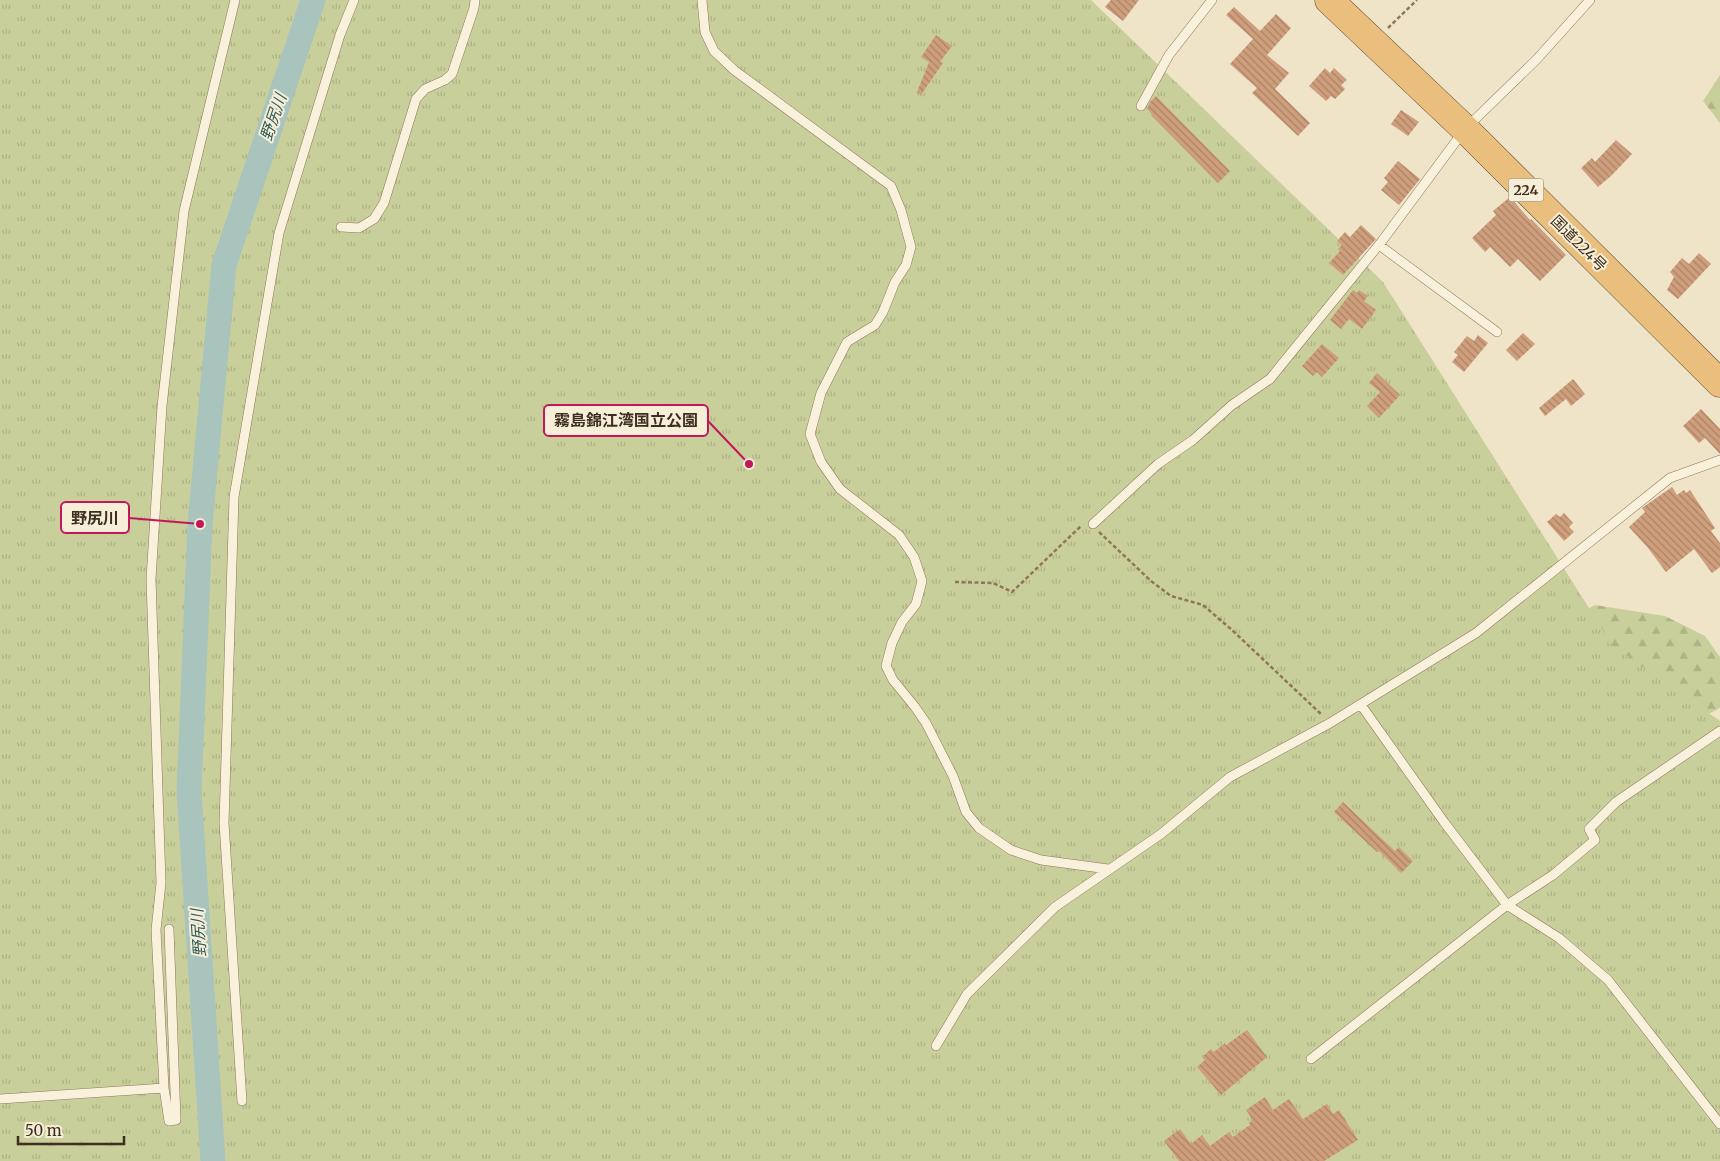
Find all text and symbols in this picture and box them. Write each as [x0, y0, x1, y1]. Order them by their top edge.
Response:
water label: 野尻川 [256, 89, 291, 143]
road number: 224 [1508, 178, 1544, 202]
street label: 国道224号 [1547, 211, 1611, 275]
callout: 霧島錦江湾国立公園 [544, 405, 708, 436]
text: 霧島錦江湾国立公園 [554, 410, 698, 430]
callout: 野尻川 [61, 502, 129, 533]
text: 野尻川 [71, 508, 119, 528]
water label: 野尻川 [186, 906, 210, 958]
scale bar [18, 1114, 124, 1146]
text: 50 m [25, 1121, 62, 1140]

